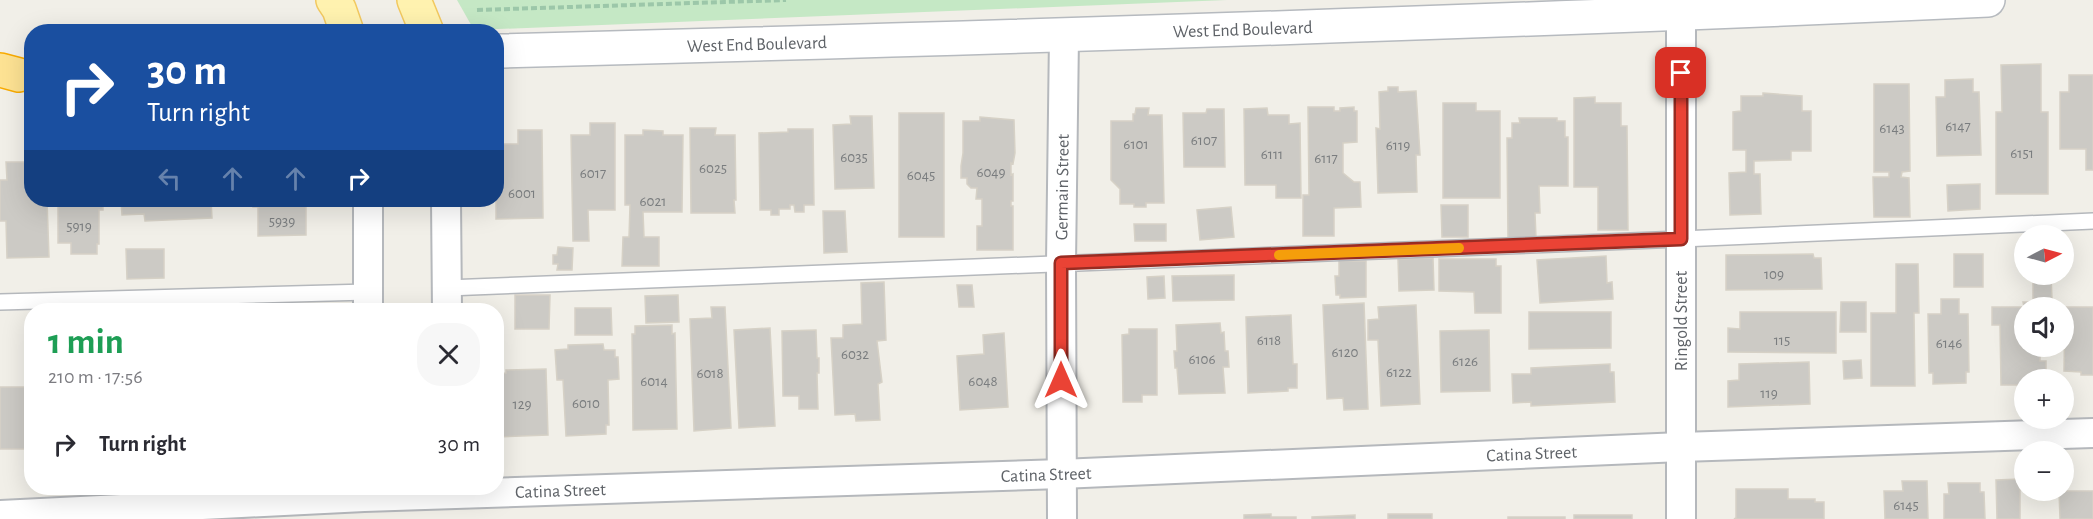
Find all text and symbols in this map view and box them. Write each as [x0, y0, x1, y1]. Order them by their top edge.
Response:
street label: West End Boulevard [1172, 19, 1313, 42]
street label: West End Boulevard [687, 34, 827, 56]
pin [1655, 47, 1706, 98]
icon: right [48, 48, 126, 126]
text: 30 m [147, 50, 227, 92]
icon: arrive [1664, 56, 1697, 89]
text: Turn right [147, 99, 250, 126]
house number: 6147 [1945, 119, 1971, 134]
house number: 6143 [1879, 121, 1905, 136]
street label: Germain Street [1053, 133, 1073, 240]
house number: 6107 [1191, 133, 1217, 148]
house number: 6101 [1123, 137, 1149, 152]
house number: 6119 [1386, 138, 1410, 153]
house number: 6151 [2010, 146, 2034, 161]
house number: 6111 [1261, 147, 1283, 162]
house number: 6035 [840, 150, 868, 165]
house number: 6117 [1314, 151, 1338, 166]
house number: 6025 [699, 161, 727, 176]
icon: left [153, 162, 186, 195]
icon: ahead [216, 162, 249, 195]
icon: ahead [279, 162, 312, 195]
icon: right [342, 162, 375, 195]
house number: 6049 [976, 165, 1006, 180]
house number: 6017 [580, 166, 606, 181]
house number: 6045 [907, 168, 935, 183]
house number: 6001 [508, 186, 536, 201]
house number: 6021 [640, 194, 666, 209]
house number: 5939 [269, 214, 295, 229]
house number: 5919 [66, 219, 92, 234]
north arrow [2014, 225, 2074, 285]
map controls [2014, 225, 2074, 501]
house number: 109 [1764, 267, 1784, 282]
street label: Ringold Street [1673, 271, 1691, 371]
button: sound [2014, 297, 2074, 357]
button: close [417, 323, 480, 386]
text: 1 min [48, 324, 124, 360]
house number: 6118 [1257, 333, 1281, 348]
house number: 115 [1774, 333, 1790, 348]
house number: 6146 [1936, 336, 1962, 351]
house number: 6120 [1332, 345, 1359, 360]
house number: 6032 [841, 347, 869, 362]
position arrow [1029, 348, 1093, 412]
house number: 6106 [1188, 352, 1216, 367]
house number: 6126 [1452, 354, 1478, 369]
house number: 6122 [1386, 365, 1412, 380]
house number: 6018 [696, 366, 724, 381]
text: 210 m · 17:56 [48, 367, 143, 387]
button: + [2014, 369, 2074, 429]
house number: 6014 [640, 374, 668, 389]
house number: 6048 [968, 374, 998, 389]
house number: 119 [1760, 386, 1778, 401]
house number: 6010 [572, 396, 600, 411]
house number: 129 [512, 397, 532, 412]
icon: right [48, 428, 81, 461]
text: Turn right [99, 433, 186, 455]
text: 30 m [438, 433, 480, 455]
button: − [2014, 441, 2074, 501]
street label: Catina Street [1486, 444, 1578, 465]
street label: Catina Street [1001, 465, 1092, 486]
street label: Catina Street [515, 481, 606, 502]
house number: 6145 [1893, 498, 1919, 513]

